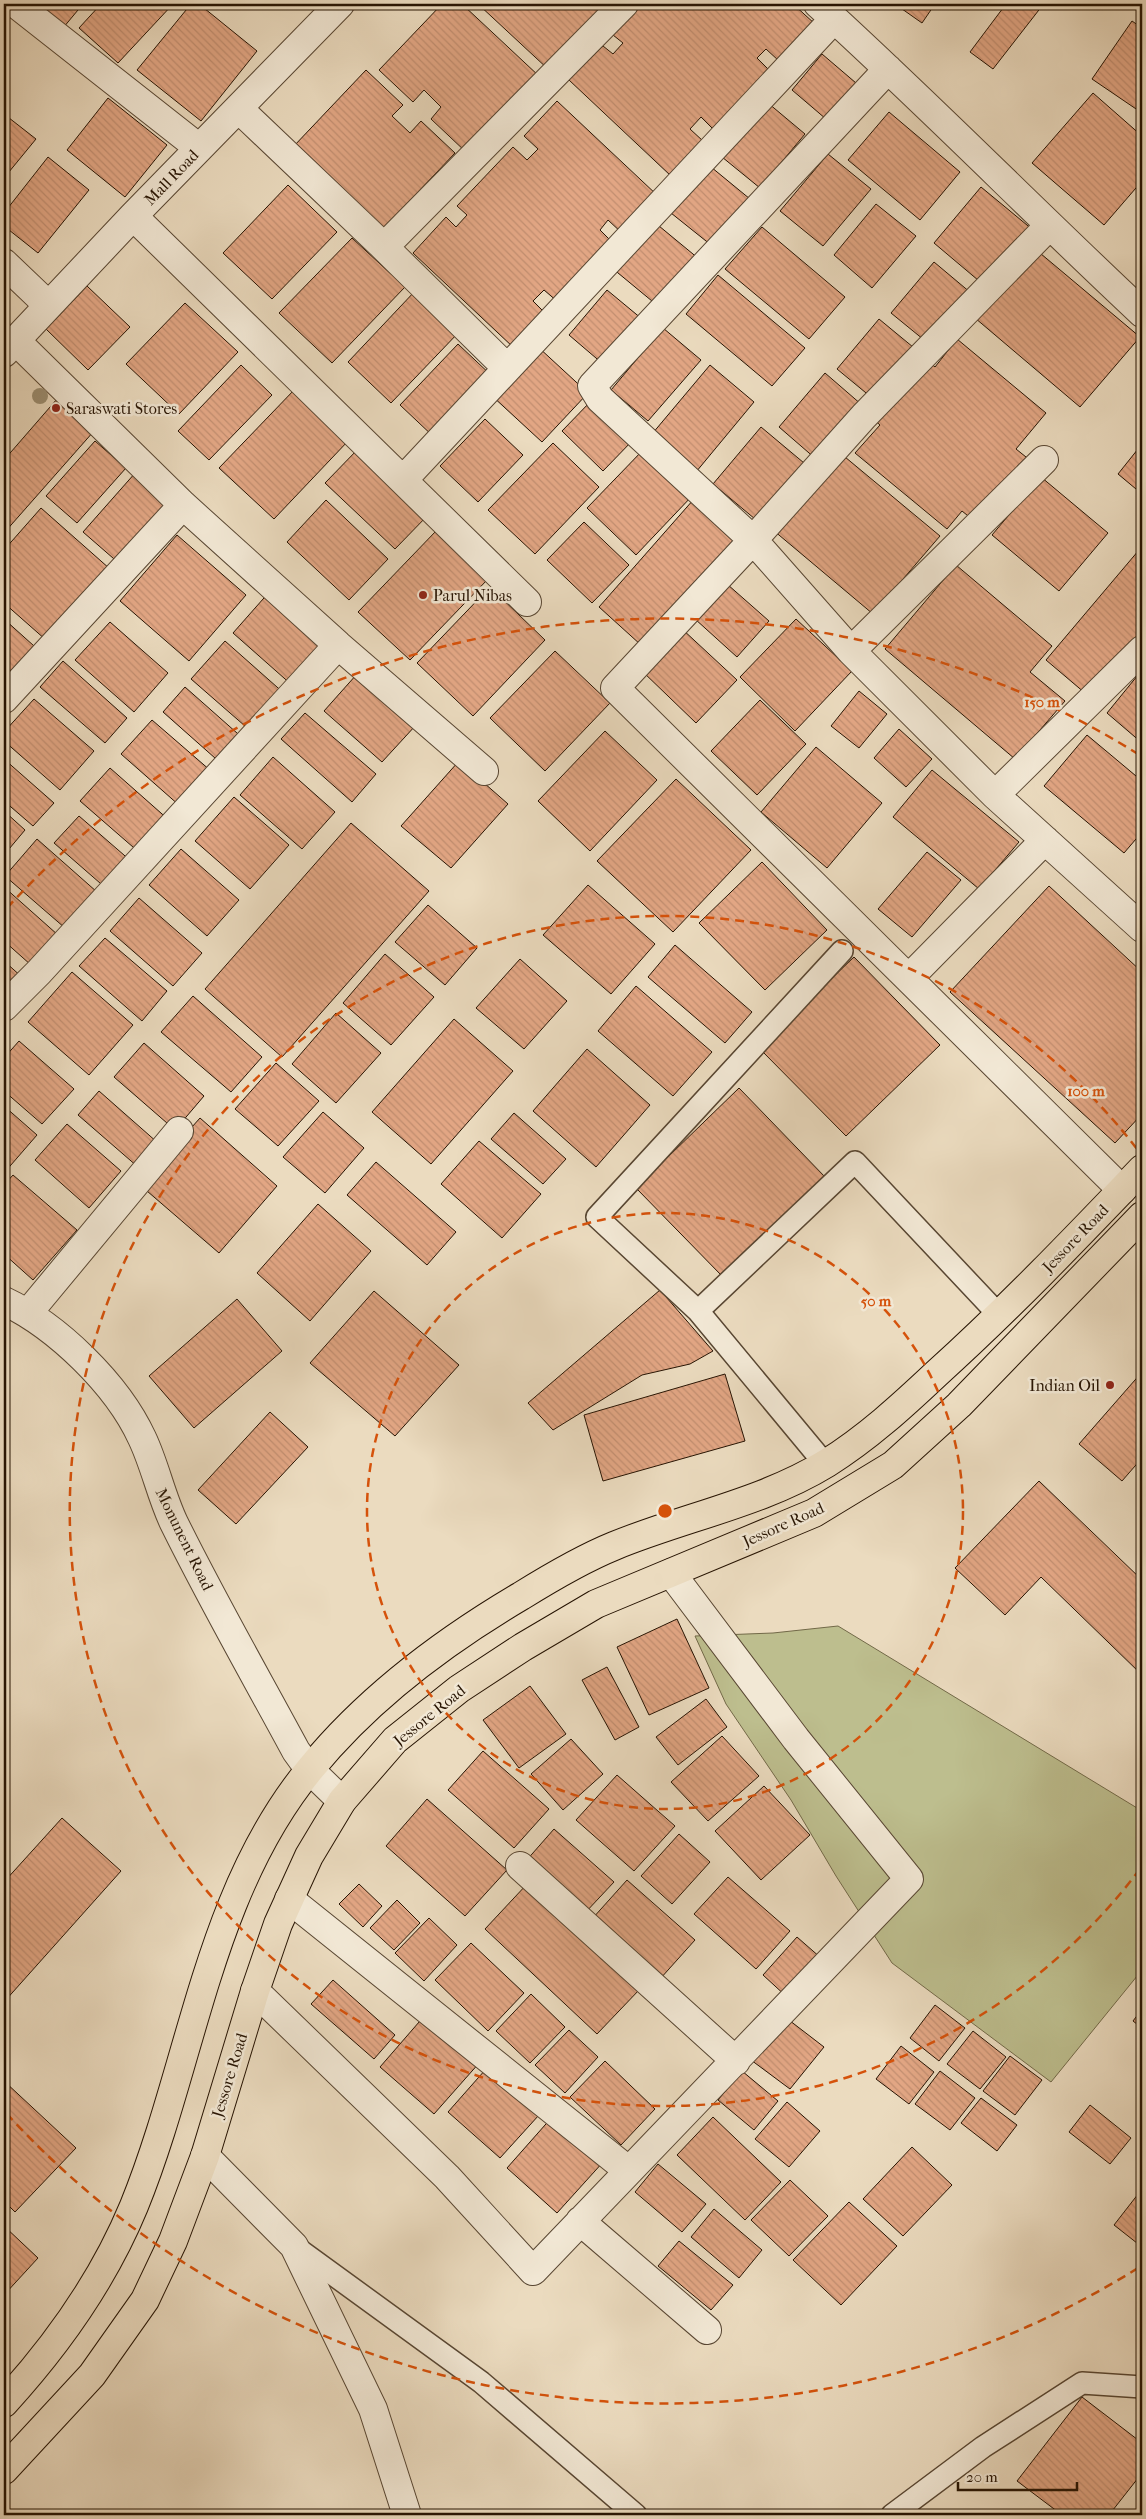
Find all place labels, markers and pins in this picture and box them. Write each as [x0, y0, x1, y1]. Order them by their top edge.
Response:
place label: Saraswati Stores [66, 399, 177, 418]
marker: Saraswati Stores [50, 402, 62, 414]
place label: Parul Nibas [433, 586, 512, 605]
marker: Parul Nibas [417, 589, 429, 601]
place label: Indian Oil [1029, 1376, 1101, 1395]
marker: Indian Oil [1104, 1379, 1116, 1391]
centre of rings [656, 1502, 674, 1520]

